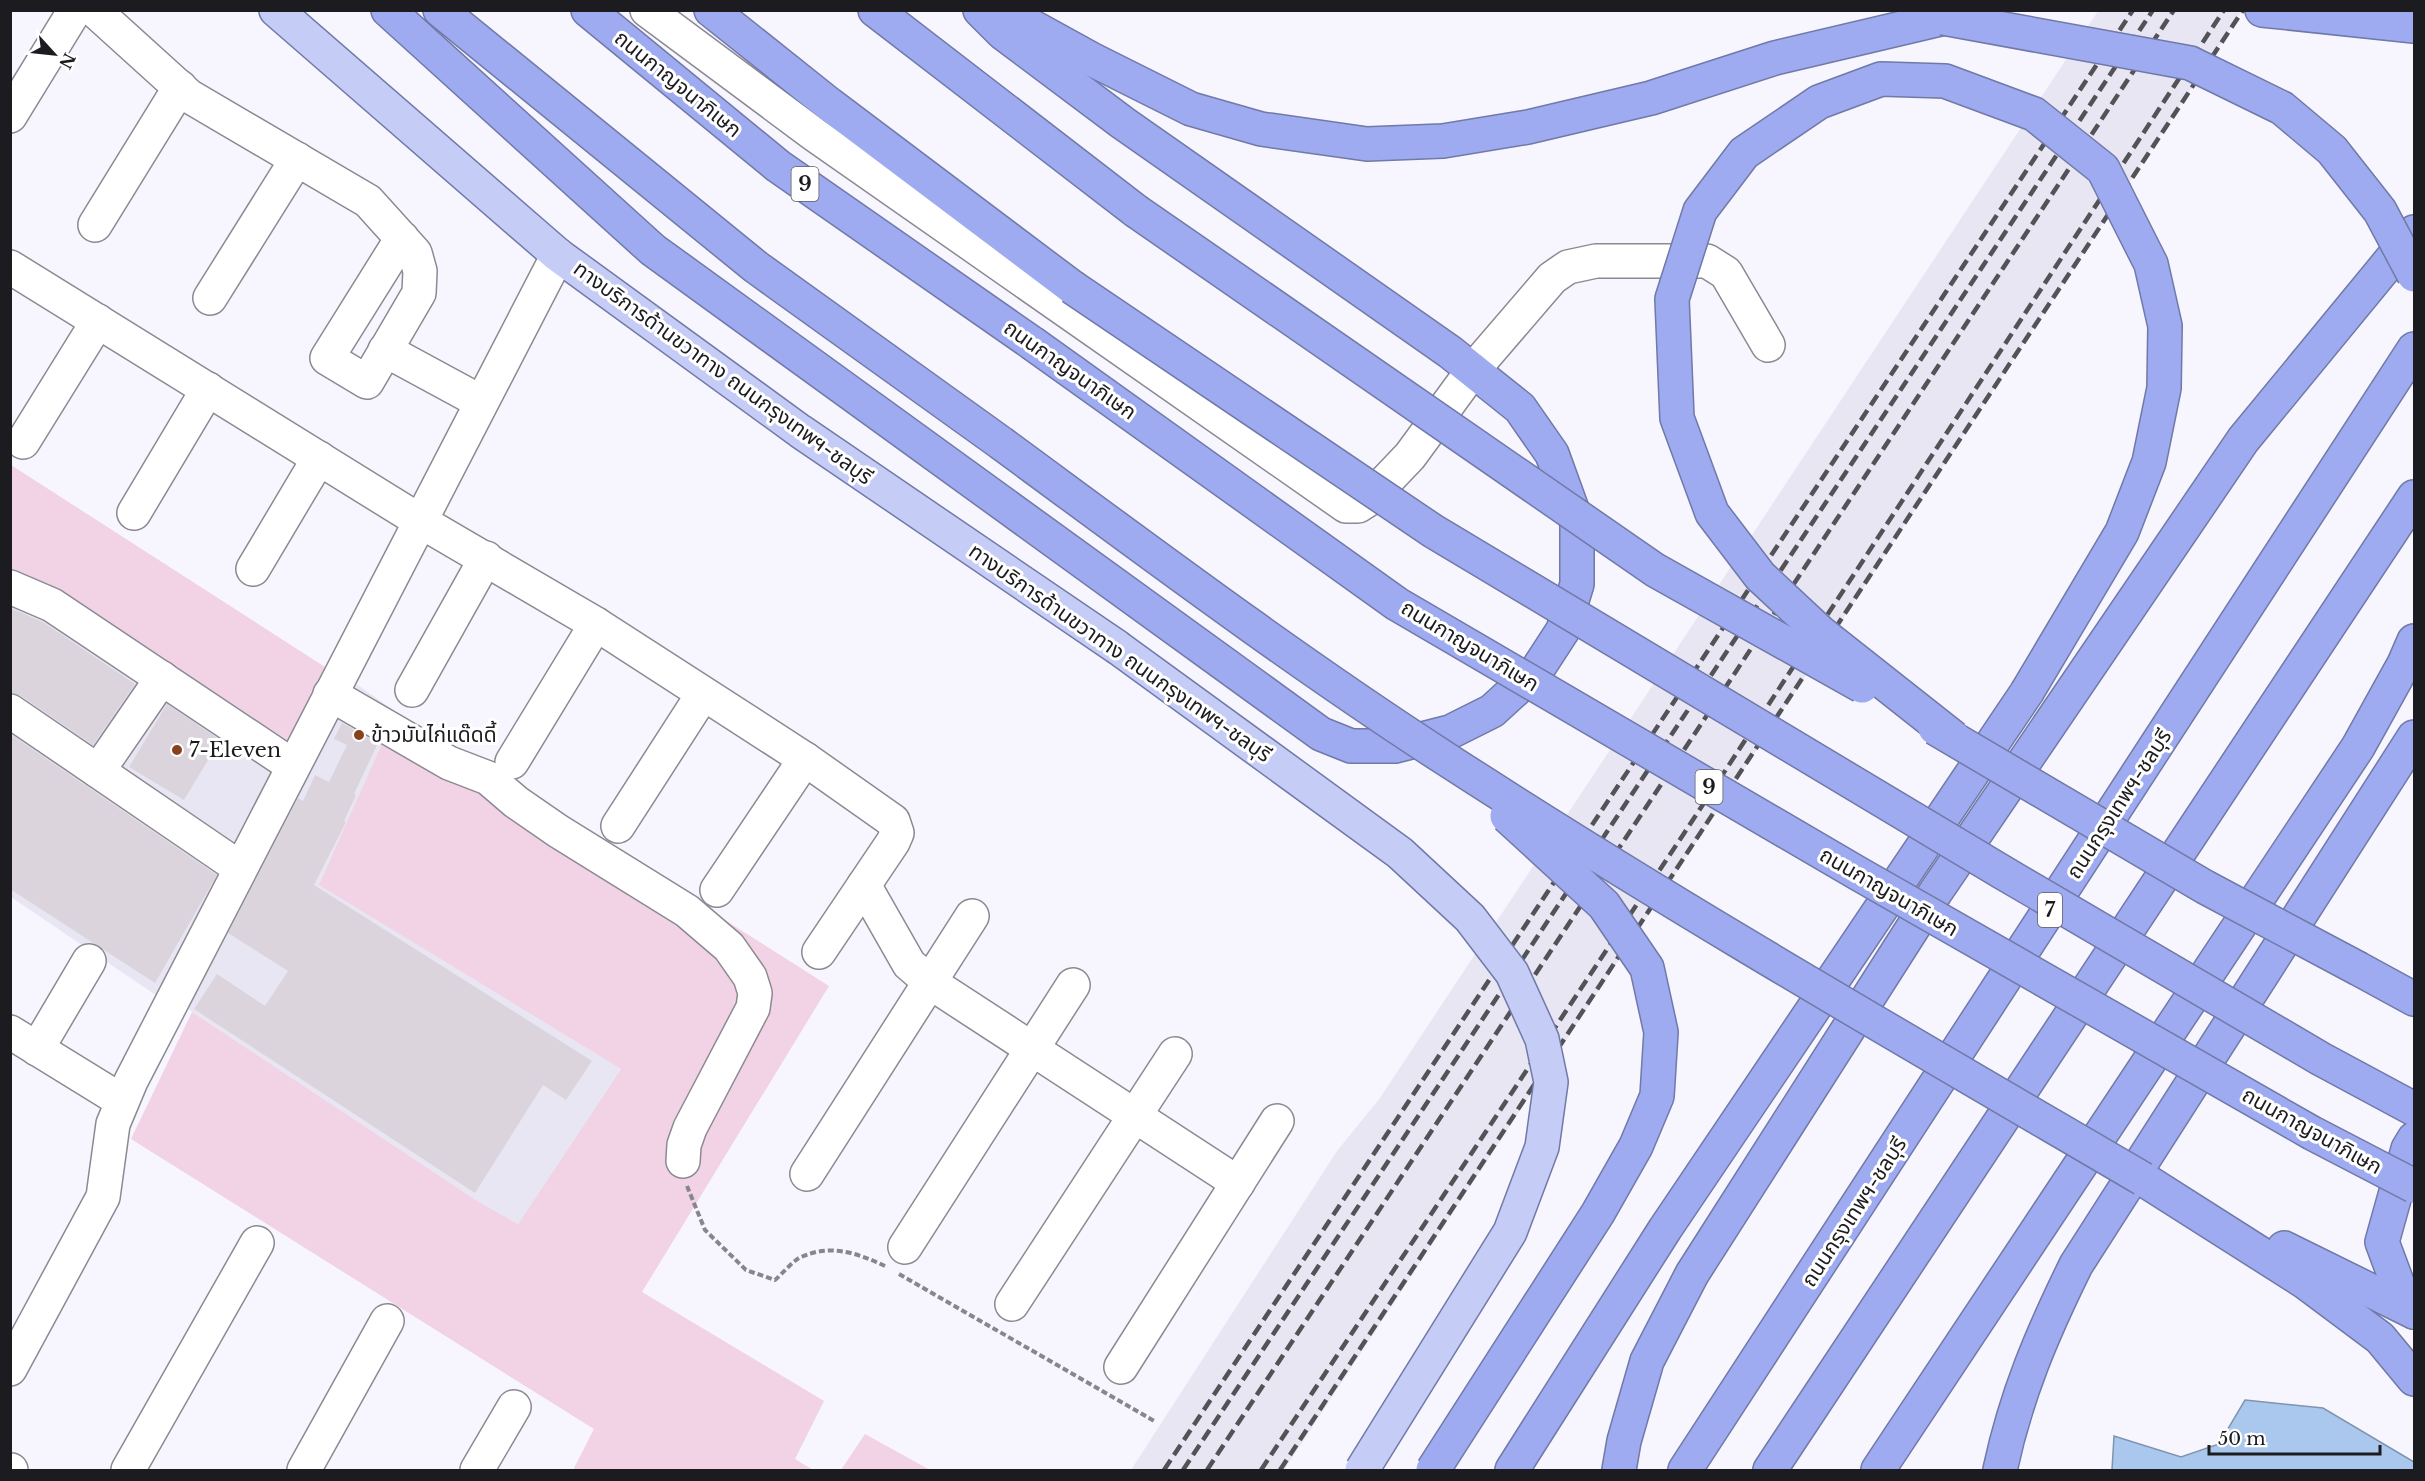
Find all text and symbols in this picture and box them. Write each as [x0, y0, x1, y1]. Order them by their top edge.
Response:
north arrow [24, 24, 84, 84]
street label: ถนนกาญจนาภิเษก [609, 25, 747, 143]
text: N [55, 50, 80, 72]
road number: 9 [792, 167, 818, 201]
street label: ทางบริการด้านขวาทาง ถนนกรุงเทพฯ-ชลบุรี [568, 256, 878, 490]
street label: ถนนกาญจนาภิเษก [999, 315, 1141, 425]
street label: ทางบริการด้านขวาทาง ถนนกรุงเทพฯ-ชลบุรี [964, 538, 1276, 768]
street label: ถนนกาญจนาภิเษก [1397, 595, 1543, 697]
place label: ข้าวมันไก่แด๊ดดี้ [371, 720, 497, 748]
street label: ถนนกรุงเทพฯ-ชลบุรี [2061, 724, 2177, 884]
marker: ข้าวมันไก่แด๊ดดี้ [352, 728, 366, 742]
place label: 7-Eleven [189, 737, 281, 763]
marker: 7-Eleven [170, 743, 184, 757]
road number: 9 [1696, 770, 1722, 804]
street label: ถนนกาญจนาภิเษก [1815, 842, 1963, 942]
road number: 7 [2038, 893, 2062, 927]
street label: ถนนกาญจนาภิเษก [2238, 1082, 2386, 1180]
street label: ถนนกรุงเทพฯ-ชลบุรี [1796, 1132, 1912, 1292]
scale bar [2209, 1418, 2380, 1456]
text: 50 m [2218, 1428, 2266, 1450]

